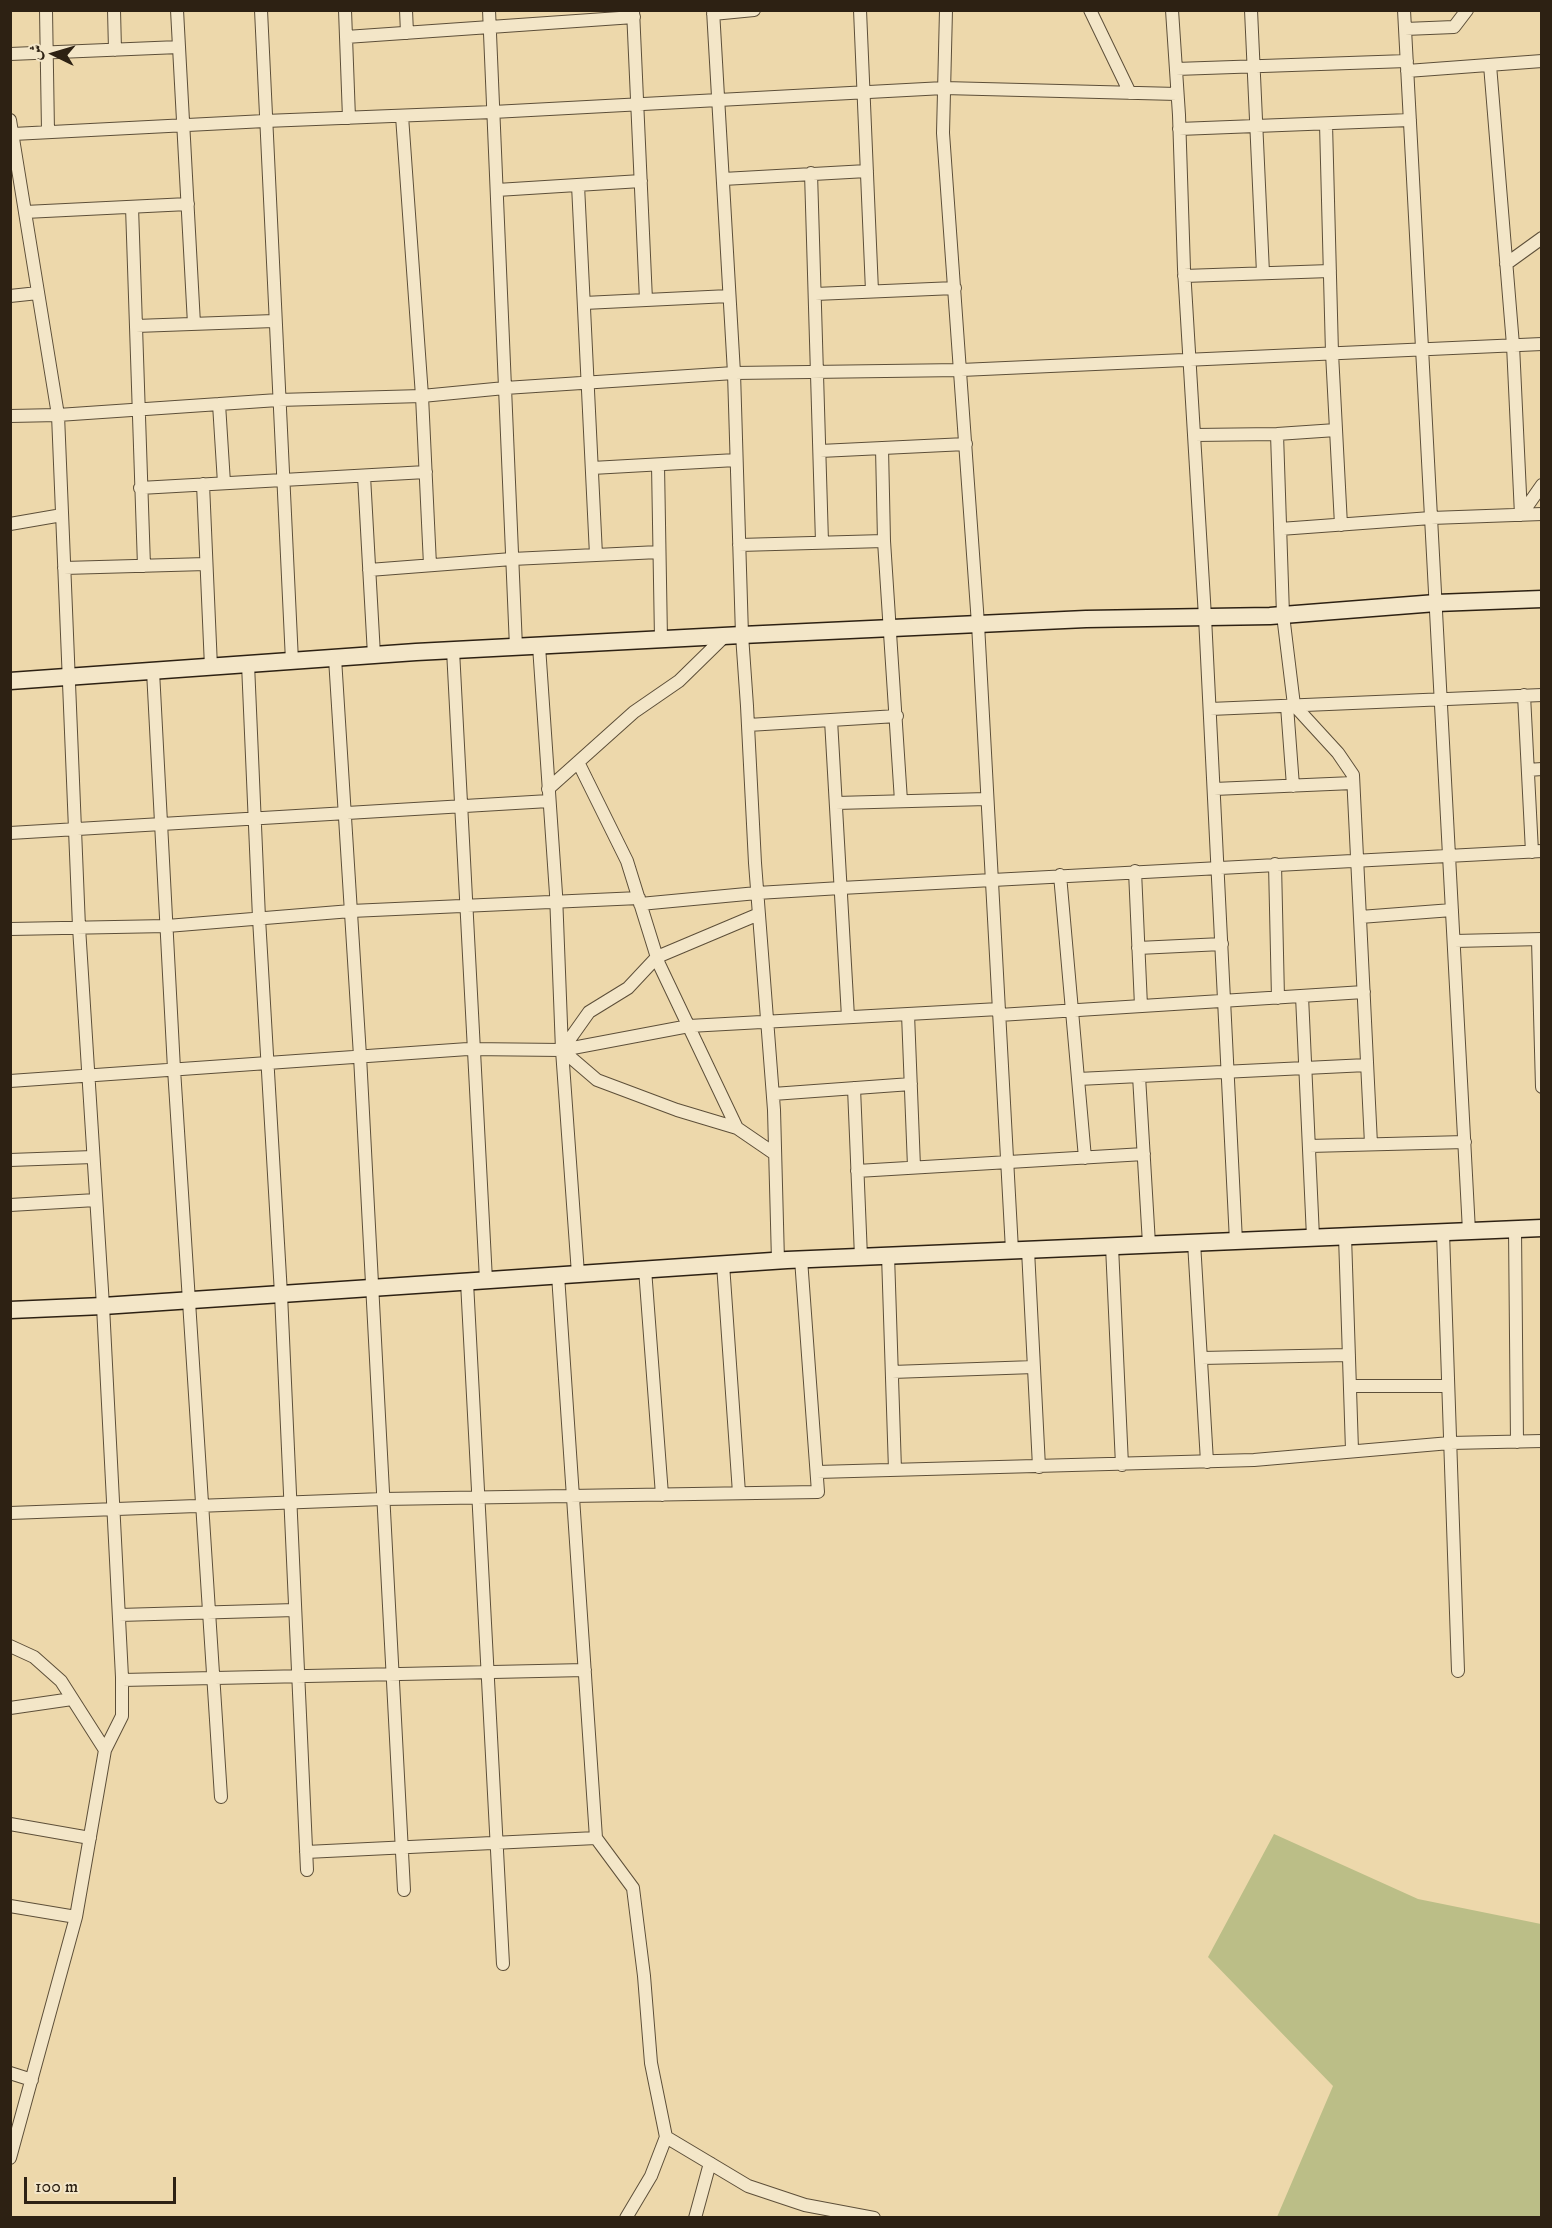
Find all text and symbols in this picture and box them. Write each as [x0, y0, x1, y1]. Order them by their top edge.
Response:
north arrow [24, 24, 84, 84]
text: ش [25, 44, 47, 61]
scale bar [27, 2165, 178, 2203]
text: 100 m [35, 2176, 78, 2198]

